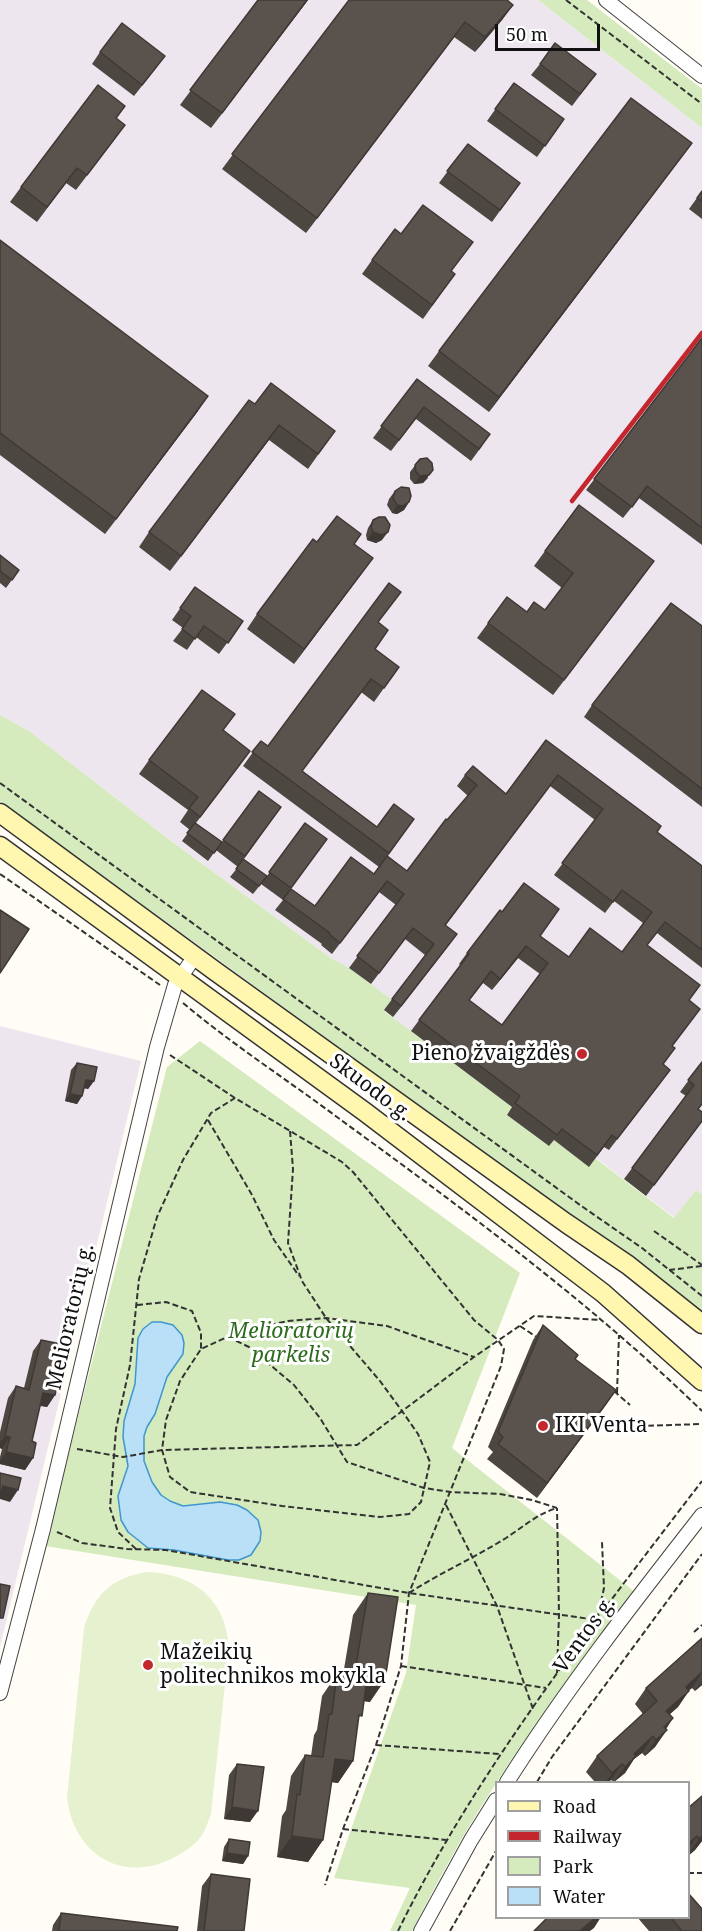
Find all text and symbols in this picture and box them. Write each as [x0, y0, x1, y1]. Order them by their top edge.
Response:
scale bar [498, 12, 603, 50]
text: 50 m [506, 22, 548, 46]
place label: Pieno žvaigždės [411, 1041, 570, 1067]
marker: Pieno žvaigždės [575, 1047, 589, 1061]
street label: Skuodo g. [324, 1049, 416, 1127]
street label: Melioratorių g. [42, 1242, 100, 1392]
park label: Melioratorių parkelis [228, 1319, 354, 1369]
place label: IKI Venta [555, 1413, 647, 1439]
marker: IKI Venta [536, 1419, 550, 1433]
street label: Ventos g. [549, 1592, 621, 1678]
place label: Mažeikių politechnikos mokykla [160, 1640, 386, 1690]
marker: Mažeikių politechnikos mokykla [141, 1658, 155, 1672]
legend [495, 1781, 690, 1919]
text: Road [553, 1794, 596, 1818]
text: Railway [553, 1824, 622, 1848]
text: Park [553, 1854, 593, 1878]
text: Water [553, 1884, 605, 1908]

